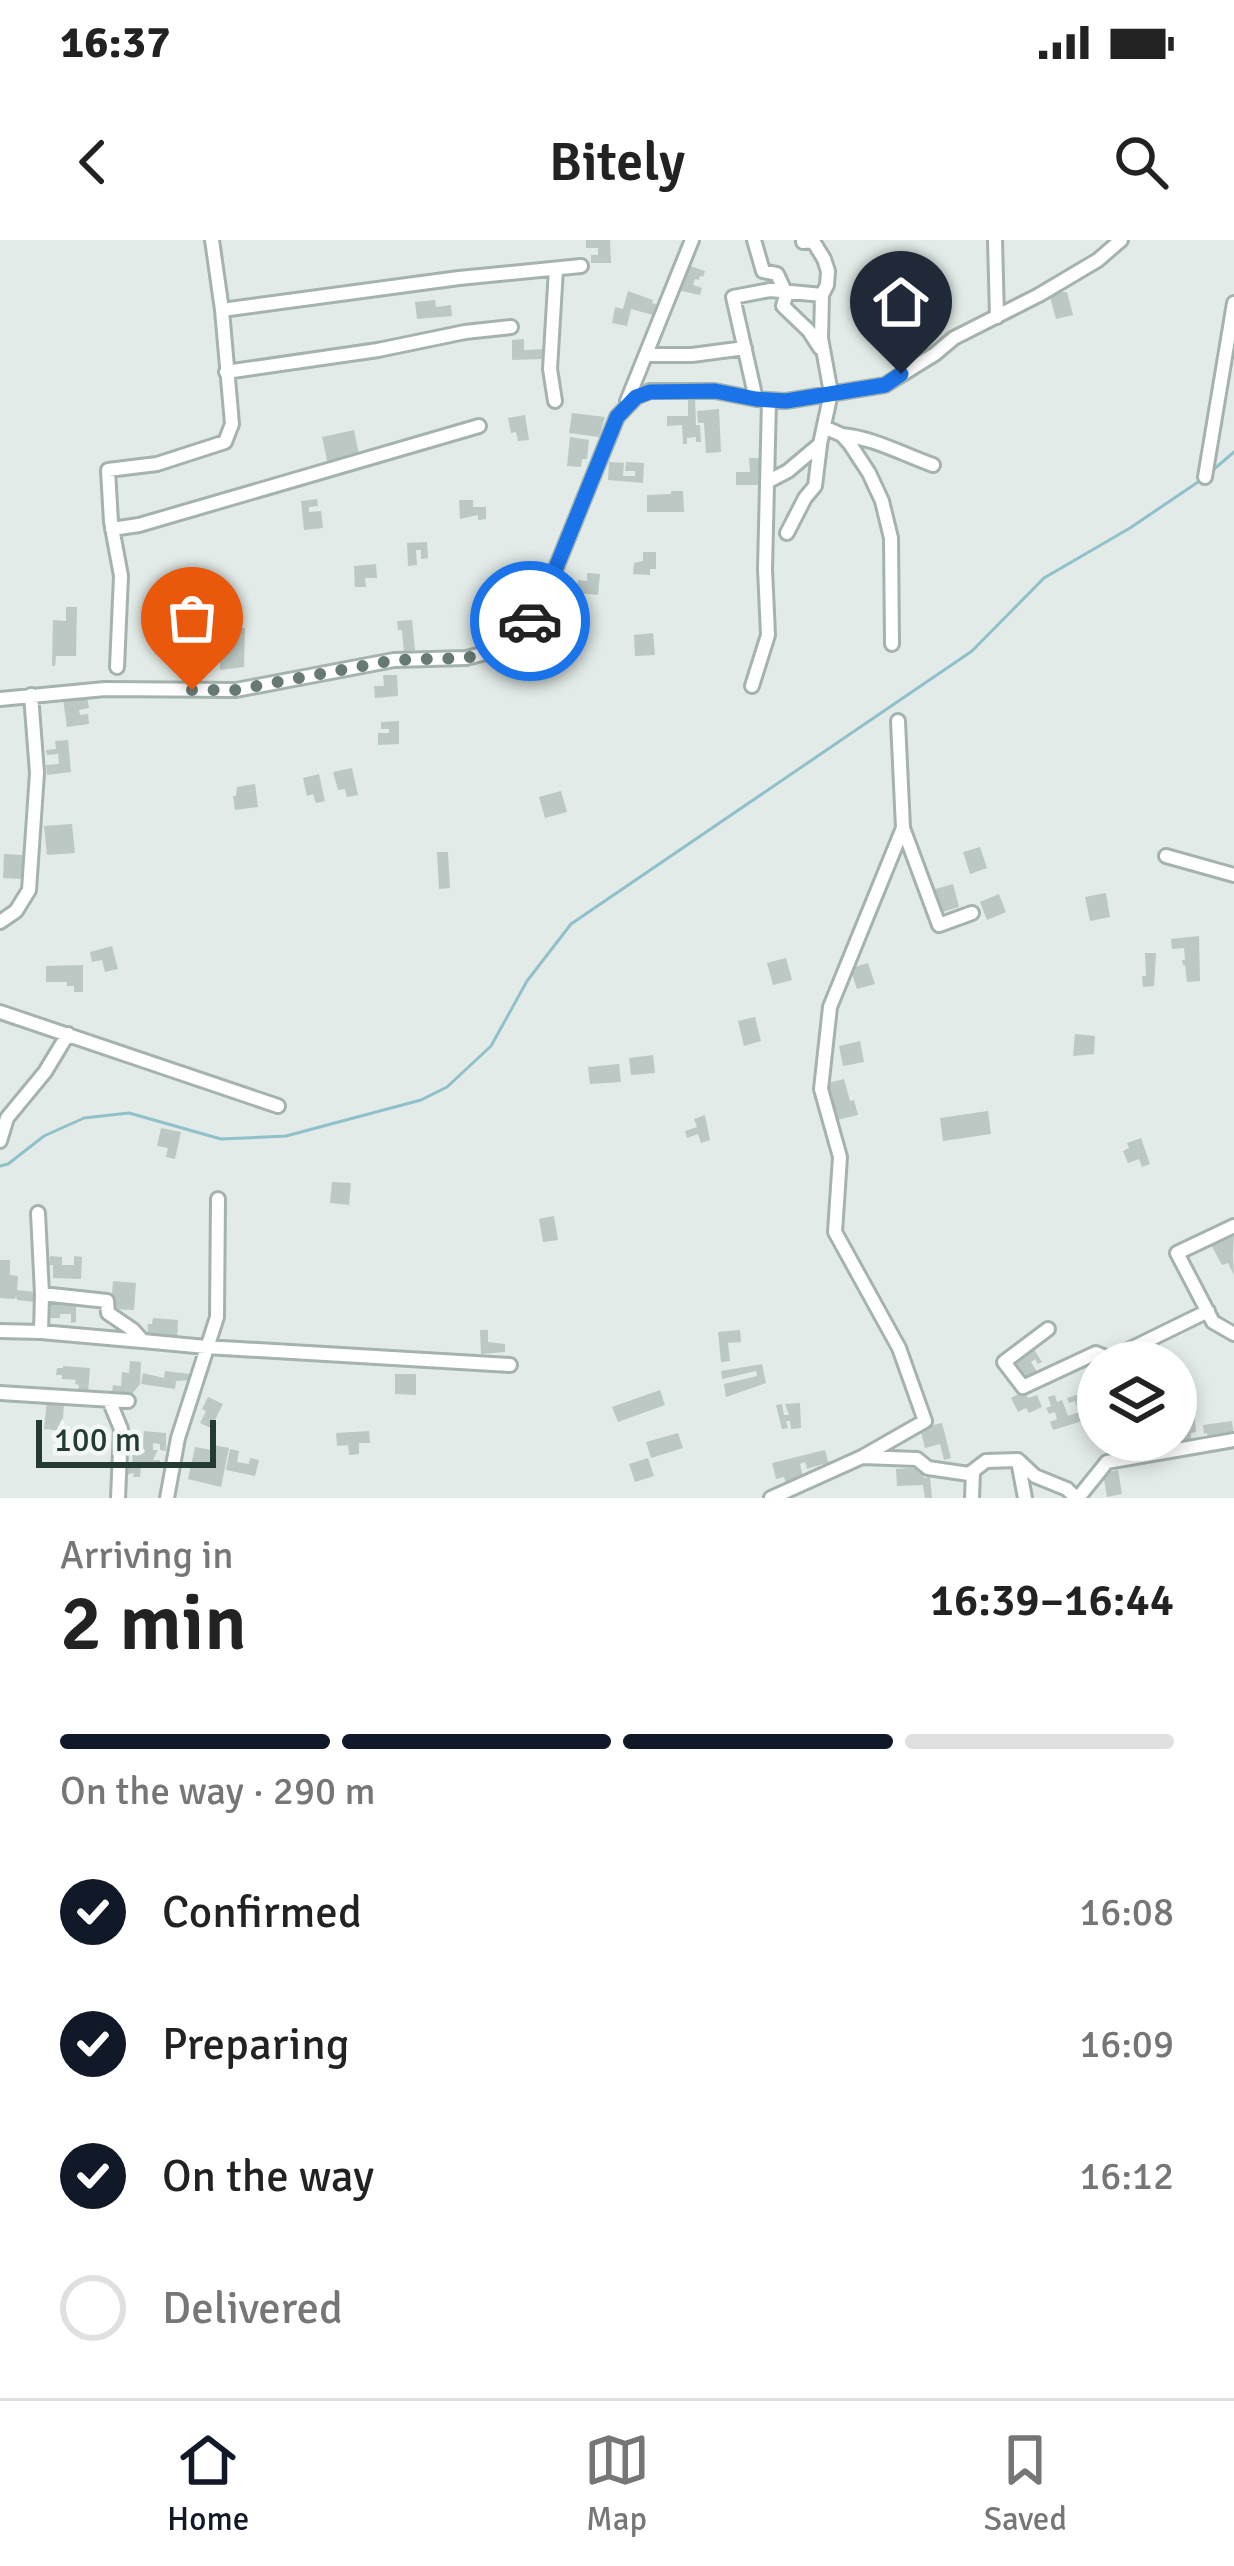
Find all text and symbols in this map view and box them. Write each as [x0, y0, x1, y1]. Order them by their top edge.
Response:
text: 16:37 [60, 15, 170, 70]
icon: back [60, 129, 126, 195]
text: Bitely [549, 129, 685, 196]
icon: search [1108, 129, 1174, 195]
pin [850, 251, 952, 374]
icon: home [868, 269, 934, 335]
courier [470, 561, 590, 681]
pin [141, 567, 243, 690]
icon: bag [159, 585, 225, 651]
icon: car [497, 588, 563, 654]
map controls [1077, 1341, 1197, 1461]
button: layers [1077, 1341, 1197, 1461]
scale bar [36, 1414, 216, 1467]
text: 100 m [54, 1420, 141, 1461]
text: Arriving in [60, 1531, 234, 1579]
text: 16:39–16:44 [930, 1573, 1174, 1628]
text: 2 min [60, 1576, 247, 1672]
text: On the way · 290 m [60, 1767, 376, 1815]
icon: check [60, 1879, 126, 1945]
text: Confirmed [162, 1885, 362, 1940]
text: 16:08 [1079, 1888, 1174, 1936]
icon: check [60, 2011, 126, 2077]
text: Preparing [162, 2017, 350, 2072]
text: 16:09 [1079, 2020, 1174, 2068]
icon: check [60, 2143, 126, 2209]
text: On the way [162, 2149, 374, 2204]
text: 16:12 [1079, 2152, 1174, 2200]
text: Delivered [162, 2281, 343, 2336]
tab: Home [167, 2427, 249, 2540]
tab: Map [584, 2427, 650, 2540]
tab: Saved [984, 2427, 1067, 2540]

